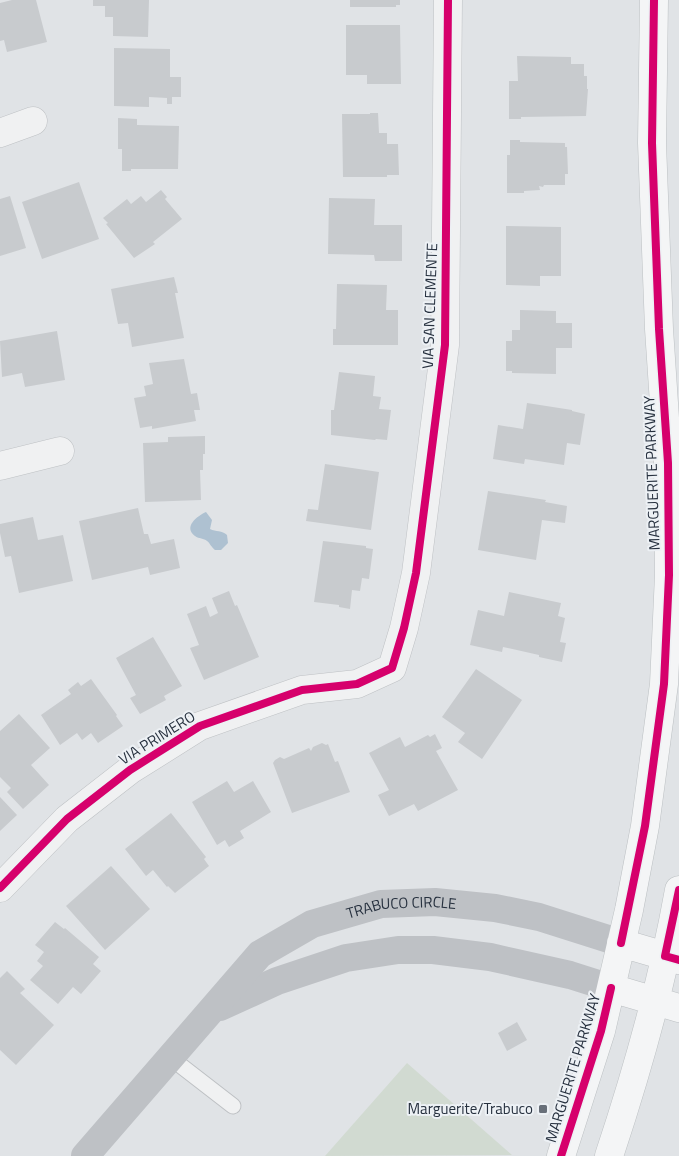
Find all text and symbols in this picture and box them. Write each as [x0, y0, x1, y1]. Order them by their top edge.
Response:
street label: VIA SAN CLEMENTE [416, 243, 443, 369]
street label: MARGUERITE PARKWAY [637, 395, 666, 551]
street label: VIA PRIMERO [114, 705, 200, 770]
street label: TRABUCO CIRCLE [343, 890, 457, 924]
street label: MARGUERITE PARKWAY [539, 990, 606, 1145]
place label: Marguerite/Trabuco [408, 1097, 533, 1120]
marker: Marguerite/Trabuco [537, 1103, 549, 1115]

